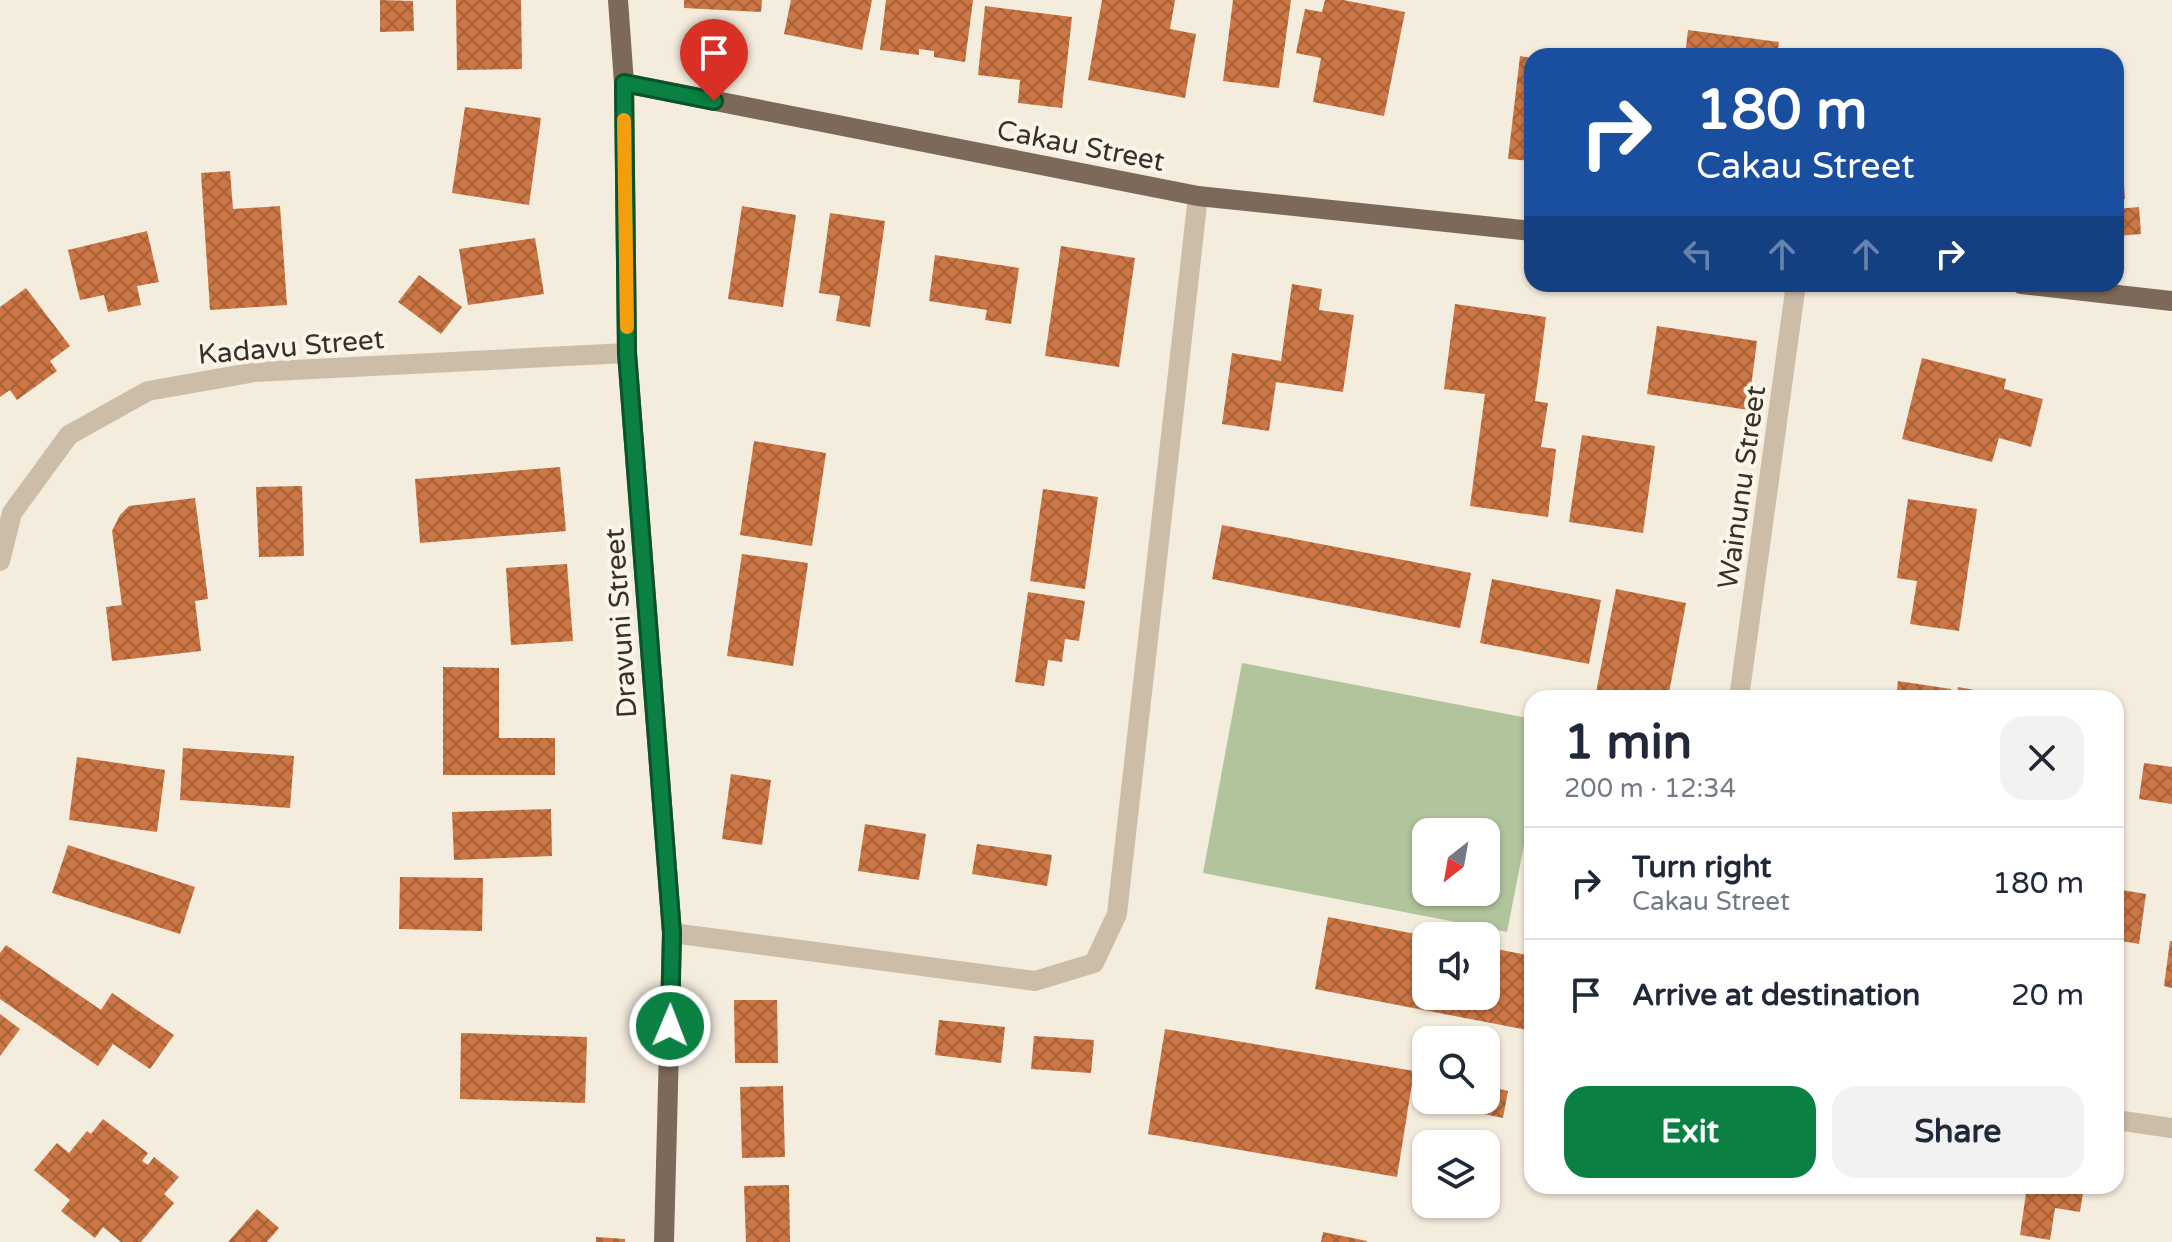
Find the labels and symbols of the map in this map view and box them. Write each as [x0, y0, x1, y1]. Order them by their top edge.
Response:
pin [680, 19, 748, 101]
street label: Cakau Street [994, 113, 1168, 179]
street label: Kadavu Street [197, 322, 386, 372]
street label: Wainunu Street [1711, 383, 1773, 591]
street label: Dravuni Street [597, 527, 645, 719]
north arrow [1412, 818, 1500, 906]
position arrow [628, 984, 712, 1068]

